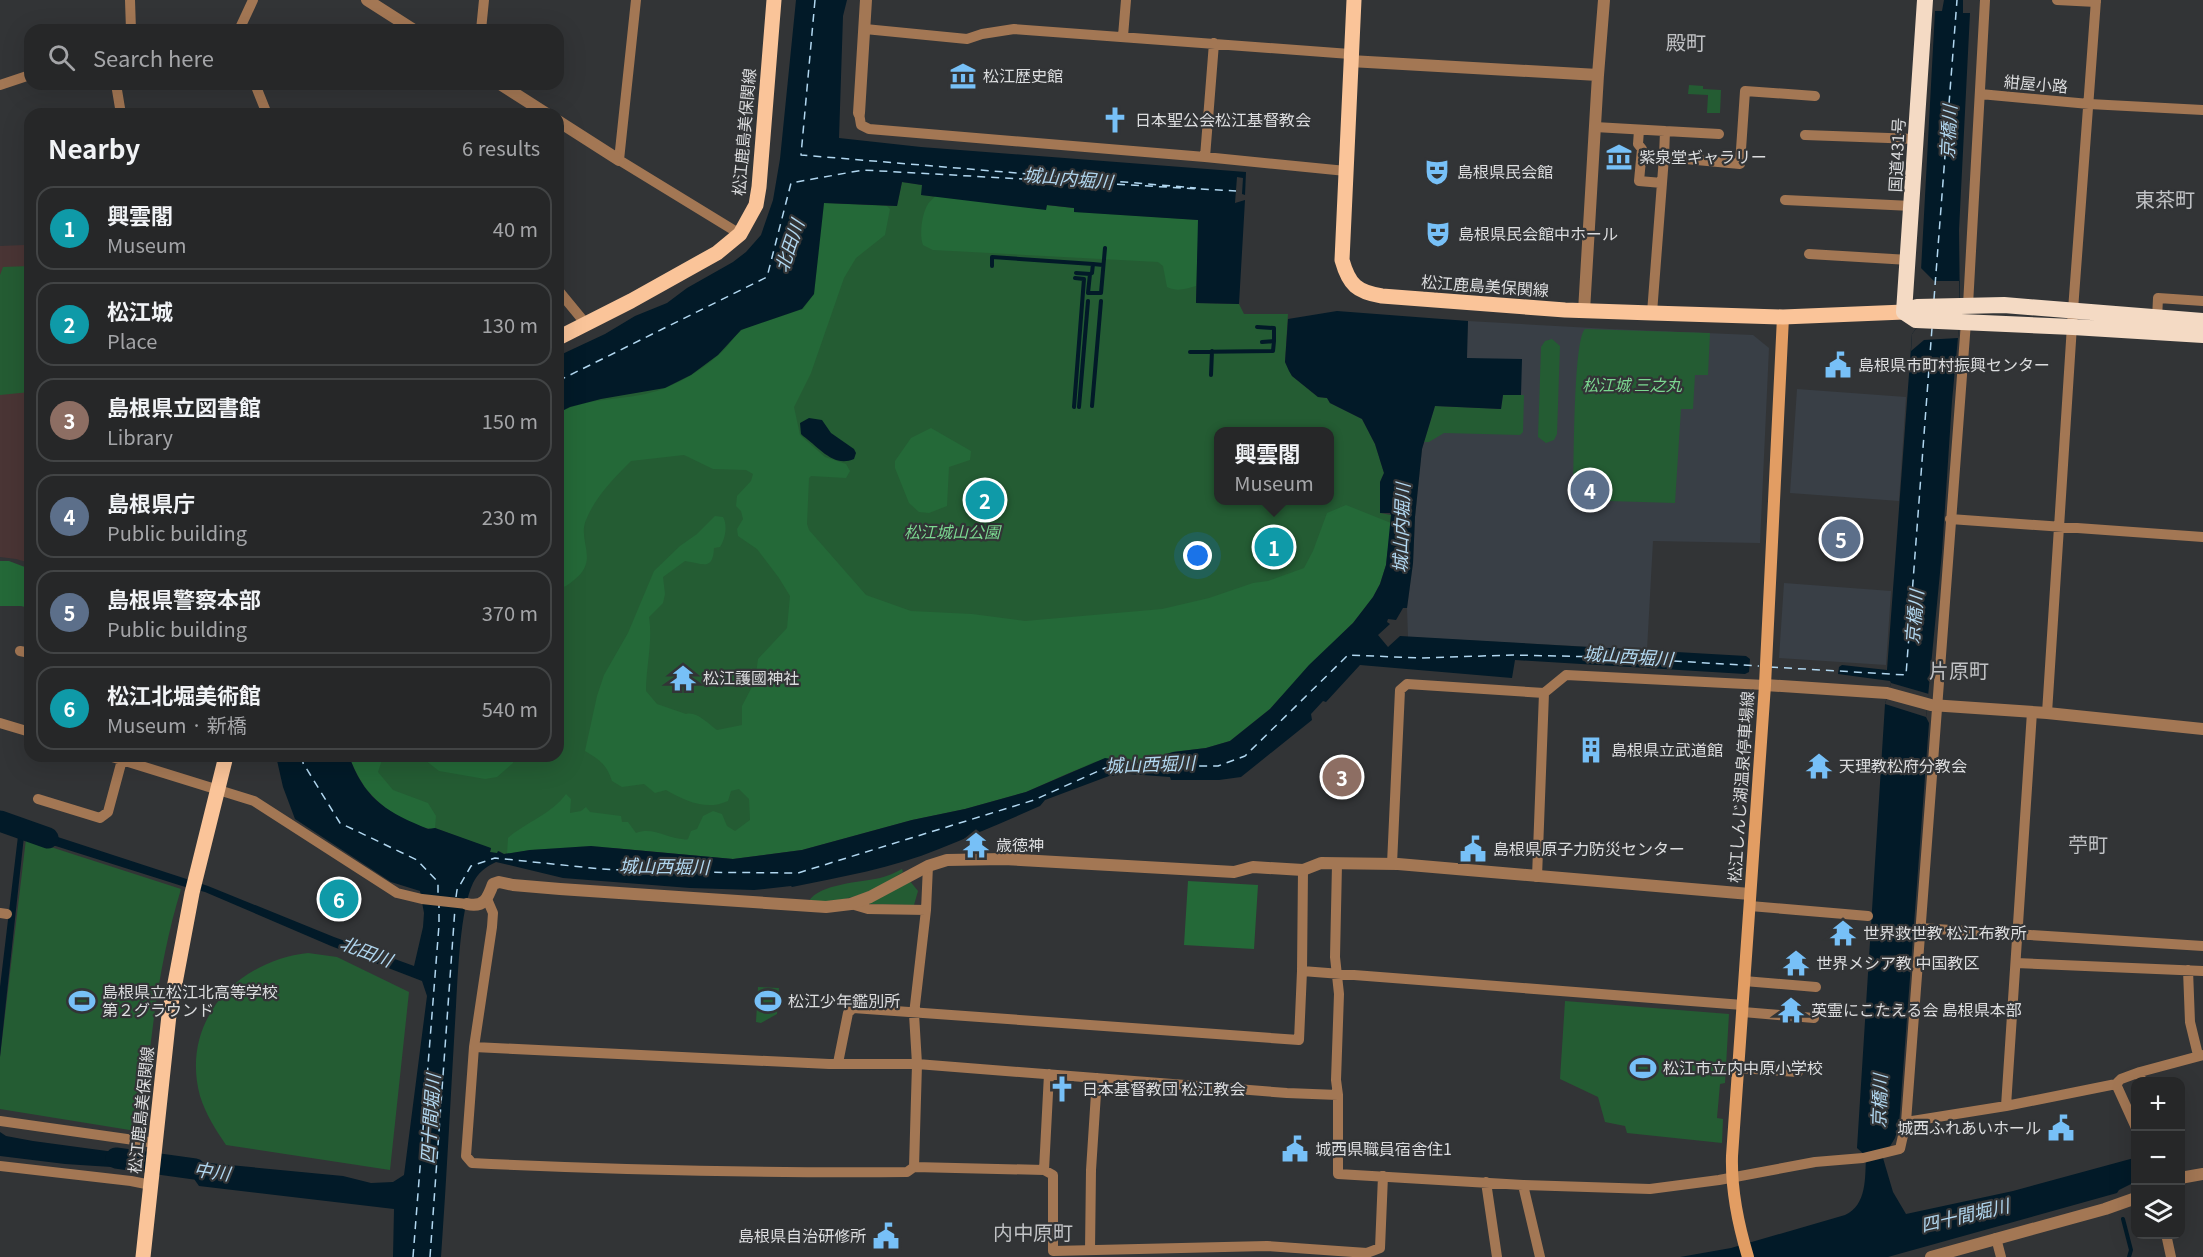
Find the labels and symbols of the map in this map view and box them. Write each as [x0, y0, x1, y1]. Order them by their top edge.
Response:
district label: 殿町 [1666, 27, 1706, 56]
museum icon: 松江歴史館 [948, 61, 978, 91]
place label: 松江歴史館 [983, 63, 1063, 87]
street label: 松江鹿島美保関線 [725, 67, 761, 197]
street label: 紺屋小路 [2003, 68, 2069, 98]
water label: 京橋川 [1933, 102, 1962, 160]
church icon: 日本聖公会松江基督教会 [1100, 105, 1130, 135]
place label: 日本聖公会松江基督教会 [1135, 107, 1311, 131]
street label: 国道431号 [1882, 117, 1910, 193]
museum icon: 紫泉堂ギャラリー [1604, 142, 1634, 172]
place label: 紫泉堂ギャラリー [1639, 144, 1767, 168]
theatre icon: 島根県民会館 [1422, 157, 1452, 187]
place label: 島根県民会館 [1457, 159, 1553, 183]
water label: 城山内堀川 [1022, 160, 1116, 194]
district label: 東茶町 [2135, 184, 2195, 213]
water label: 北田川 [767, 214, 810, 275]
theatre icon: 島根県民会館中ホール [1423, 219, 1453, 249]
place label: 島根県民会館中ホール [1458, 221, 1618, 245]
street label: 松江鹿島美保関線 [1420, 269, 1550, 301]
public building icon: 島根県市町村振興センター [1823, 350, 1853, 380]
place label: 島根県市町村振興センター [1858, 352, 2050, 376]
park label: 松江城 三之丸 [1582, 372, 1683, 396]
pin: 4 [1570, 468, 1610, 512]
pin: 2 [966, 478, 1004, 522]
water label: 城山内堀川 [1385, 481, 1415, 573]
pin: 5 [1822, 516, 1860, 562]
park label: 松江城山公園 [904, 519, 1002, 543]
pin: 1 [1254, 524, 1294, 570]
your location [1183, 541, 1212, 570]
water label: 京橋川 [1898, 587, 1928, 645]
water label: 城山西堀川 [1582, 639, 1676, 671]
district label: 片原町 [1929, 655, 1989, 684]
temple icon: 松江護國神社 [668, 663, 698, 693]
place label: 松江護國神社 [703, 665, 799, 689]
street label: 松江しんじ湖温泉停車場線 [1721, 690, 1759, 884]
building icon: 島根県立武道館 [1576, 735, 1606, 765]
place label: 島根県立武道館 [1611, 737, 1723, 761]
water label: 城山西堀川 [1105, 748, 1197, 778]
temple icon: 天理教松府分教会 [1804, 751, 1834, 781]
place label: 天理教松府分教会 [1839, 753, 1967, 777]
pin: 3 [1322, 754, 1362, 800]
district label: 苧町 [2068, 829, 2108, 858]
temple icon: 歳徳神 [961, 830, 991, 860]
place label: 歳徳神 [996, 832, 1044, 856]
public building icon: 島根県原子力防災センター [1458, 834, 1488, 864]
place label: 島根県原子力防災センター [1493, 836, 1685, 860]
water label: 城山西堀川 [619, 851, 711, 879]
pin: 6 [320, 876, 358, 922]
temple icon: 世界救世教 松江布教所 [1828, 918, 1858, 948]
place label: 世界救世教 松江布教所 [1863, 920, 2027, 944]
water label: 北田川 [337, 928, 398, 973]
temple icon: 世界メシア教 中国教区 [1781, 948, 1811, 978]
place label: 世界メシア教 中国教区 [1816, 950, 1980, 974]
place label: 島根県立松江北高等学校 第２グラウンド [102, 979, 278, 1021]
sports icon: 島根県立松江北高等学校 第２グラウンド [67, 986, 97, 1016]
sports icon: 松江少年鑑別所 [753, 986, 783, 1016]
place label: 松江少年鑑別所 [788, 988, 900, 1012]
temple icon: 英霊にこたえる会 島根県本部 [1776, 995, 1806, 1025]
place label: 英霊にこたえる会 島根県本部 [1811, 997, 2022, 1021]
street label: 松江鹿島美保関線 [121, 1045, 159, 1175]
sports icon: 松江市立内中原小学校 [1628, 1053, 1658, 1083]
place label: 松江市立内中原小学校 [1663, 1055, 1823, 1079]
water label: 四十間堀川 [413, 1071, 445, 1165]
water label: 京橋川 [1864, 1071, 1892, 1128]
church icon: 日本基督教団 松江教会 [1047, 1074, 1077, 1104]
place label: 日本基督教団 松江教会 [1082, 1076, 1246, 1100]
public building icon: 城西ふれあいホール [2046, 1113, 2076, 1143]
place label: 城西ふれあいホール [1897, 1115, 2041, 1139]
public building icon: 城西県職員宿舎住1 [1280, 1134, 1310, 1164]
place label: 城西県職員宿舎住1 [1315, 1136, 1452, 1160]
water label: 中川 [193, 1155, 234, 1186]
water label: 四十間堀川 [1918, 1191, 2013, 1237]
district label: 内中原町 [993, 1217, 1073, 1246]
public building icon: 島根県自治研修所 [871, 1221, 901, 1251]
place label: 島根県自治研修所 [738, 1223, 866, 1247]

